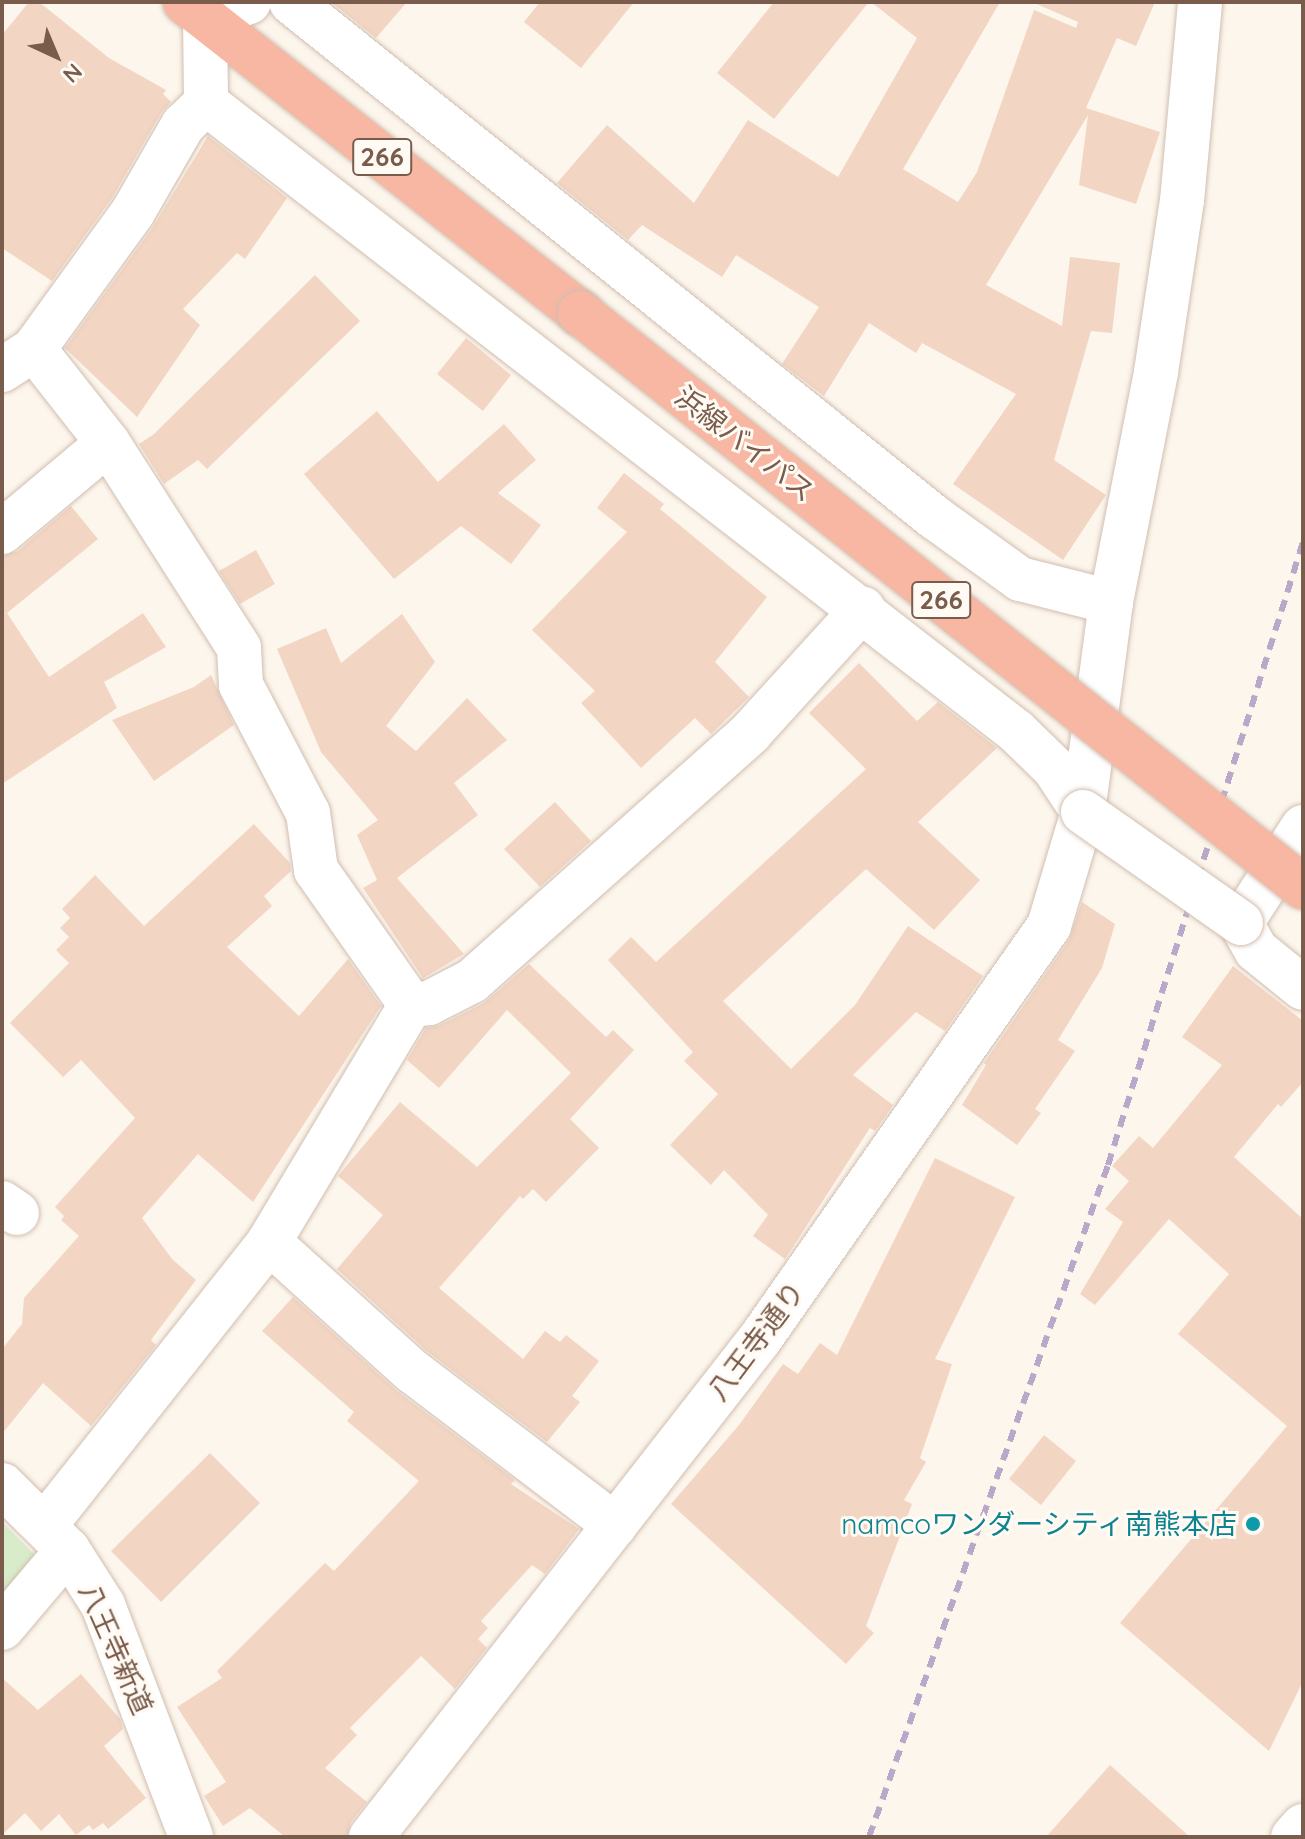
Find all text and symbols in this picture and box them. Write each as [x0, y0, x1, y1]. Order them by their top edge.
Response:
north arrow [16, 16, 96, 96]
text: N [57, 58, 88, 89]
road number: 266 [352, 135, 412, 179]
street label: 浜線バイパス [668, 379, 822, 509]
road number: 266 [911, 578, 971, 622]
street label: 八王寺通り [700, 1275, 812, 1407]
place label: namcoワンダーシティ南熊本店 [839, 1507, 1237, 1541]
marker: namcoワンダーシティ南熊本店 [1244, 1515, 1262, 1533]
street label: 八王寺新道 [72, 1578, 160, 1720]

